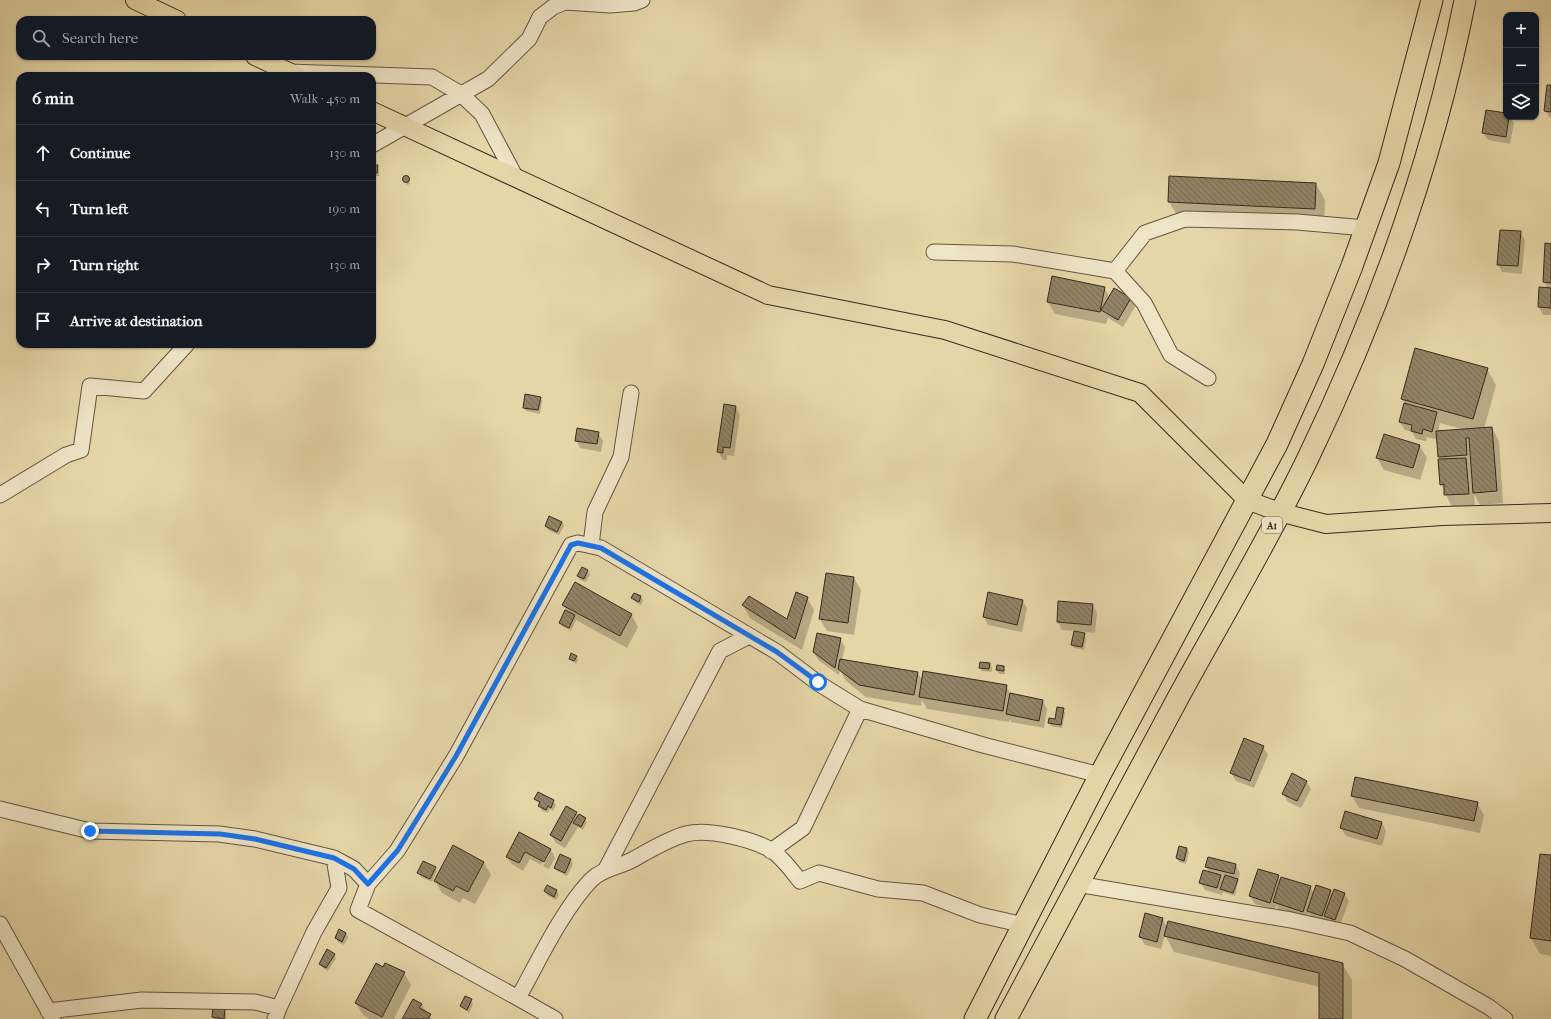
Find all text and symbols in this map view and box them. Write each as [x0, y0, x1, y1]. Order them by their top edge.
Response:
map controls [1503, 12, 1539, 120]
button: + [1503, 12, 1539, 48]
search box [16, 16, 376, 60]
icon: search [30, 27, 52, 49]
text: Search here [62, 29, 138, 47]
button: − [1503, 48, 1539, 84]
button: layers [1503, 84, 1539, 120]
text: 6 min [32, 88, 74, 108]
text: Walk · 450 m [290, 91, 360, 106]
icon: ahead [32, 142, 54, 164]
text: Continue [70, 144, 130, 162]
text: 130 m [329, 145, 360, 160]
icon: left [32, 198, 54, 220]
text: Turn left [70, 200, 128, 218]
text: 190 m [328, 201, 360, 216]
icon: right [32, 254, 54, 276]
text: Turn right [70, 256, 139, 274]
text: 130 m [329, 257, 360, 272]
icon: arrive [32, 310, 54, 332]
text: Arrive at destination [70, 312, 202, 330]
road number: A1 [1262, 517, 1282, 533]
route start [809, 673, 827, 691]
route end [81, 822, 99, 840]

